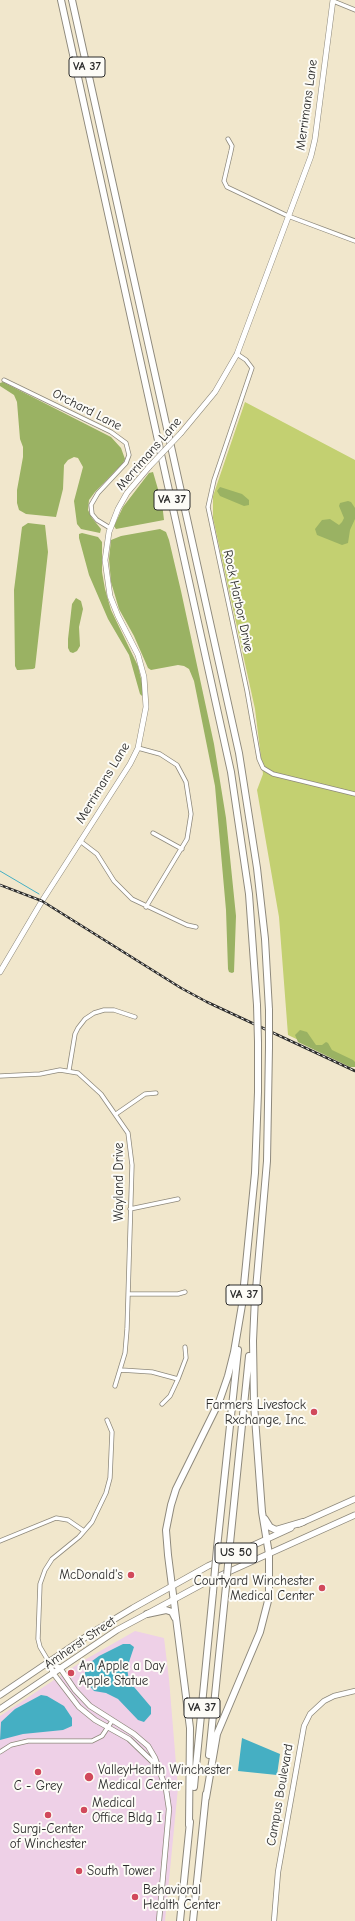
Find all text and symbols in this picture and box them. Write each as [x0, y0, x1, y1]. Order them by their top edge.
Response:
road number: VA 37 [69, 57, 105, 77]
street label: Merrimans Lane [293, 58, 321, 152]
street label: Orchard Lane [50, 386, 124, 434]
street label: Merrimans Lane [113, 414, 185, 494]
road number: VA 37 [154, 490, 190, 510]
street label: Rock Harbor Drive [220, 549, 256, 653]
street label: Merrimans Lane [73, 740, 133, 826]
street label: Wayland Drive [111, 1143, 127, 1221]
road number: VA 37 [226, 1285, 262, 1305]
place label: Farmers Livestock Rxchange, Inc. [206, 1397, 306, 1428]
marker: Farmers Livestock Rxchange, Inc. [309, 1407, 319, 1417]
road number: US 50 [215, 1543, 257, 1563]
place label: McDonald's [59, 1567, 123, 1583]
marker: McDonald's [126, 1570, 136, 1580]
place label: Courtyard Winchester Medical Center [194, 1573, 314, 1604]
marker: Courtyard Winchester Medical Center [317, 1583, 327, 1593]
street label: Amherst Street [41, 1613, 119, 1673]
place label: An Apple a Day Apple Statue [79, 1658, 165, 1689]
marker: An Apple a Day Apple Statue [66, 1668, 76, 1678]
road number: VA 37 [184, 1698, 220, 1718]
street label: Campus Boulevard [263, 1743, 297, 1847]
place label: ValleyHealth Winchester Medical Center [98, 1762, 231, 1793]
marker: C - Grey [33, 1767, 43, 1777]
marker: ValleyHealth Winchester Medical Center [83, 1771, 95, 1783]
place label: C - Grey [14, 1778, 62, 1794]
place label: Medical Office Bldg I [92, 1795, 162, 1826]
marker: Medical Office Bldg I [79, 1805, 89, 1815]
marker: Surgi-Center of Winchester [43, 1810, 53, 1820]
place label: Surgi-Center of Winchester [10, 1821, 86, 1852]
place label: South Tower [87, 1863, 154, 1879]
marker: South Tower [74, 1866, 84, 1876]
place label: Behavioral Health Center [143, 1882, 220, 1913]
marker: Behavioral Health Center [130, 1892, 140, 1902]

